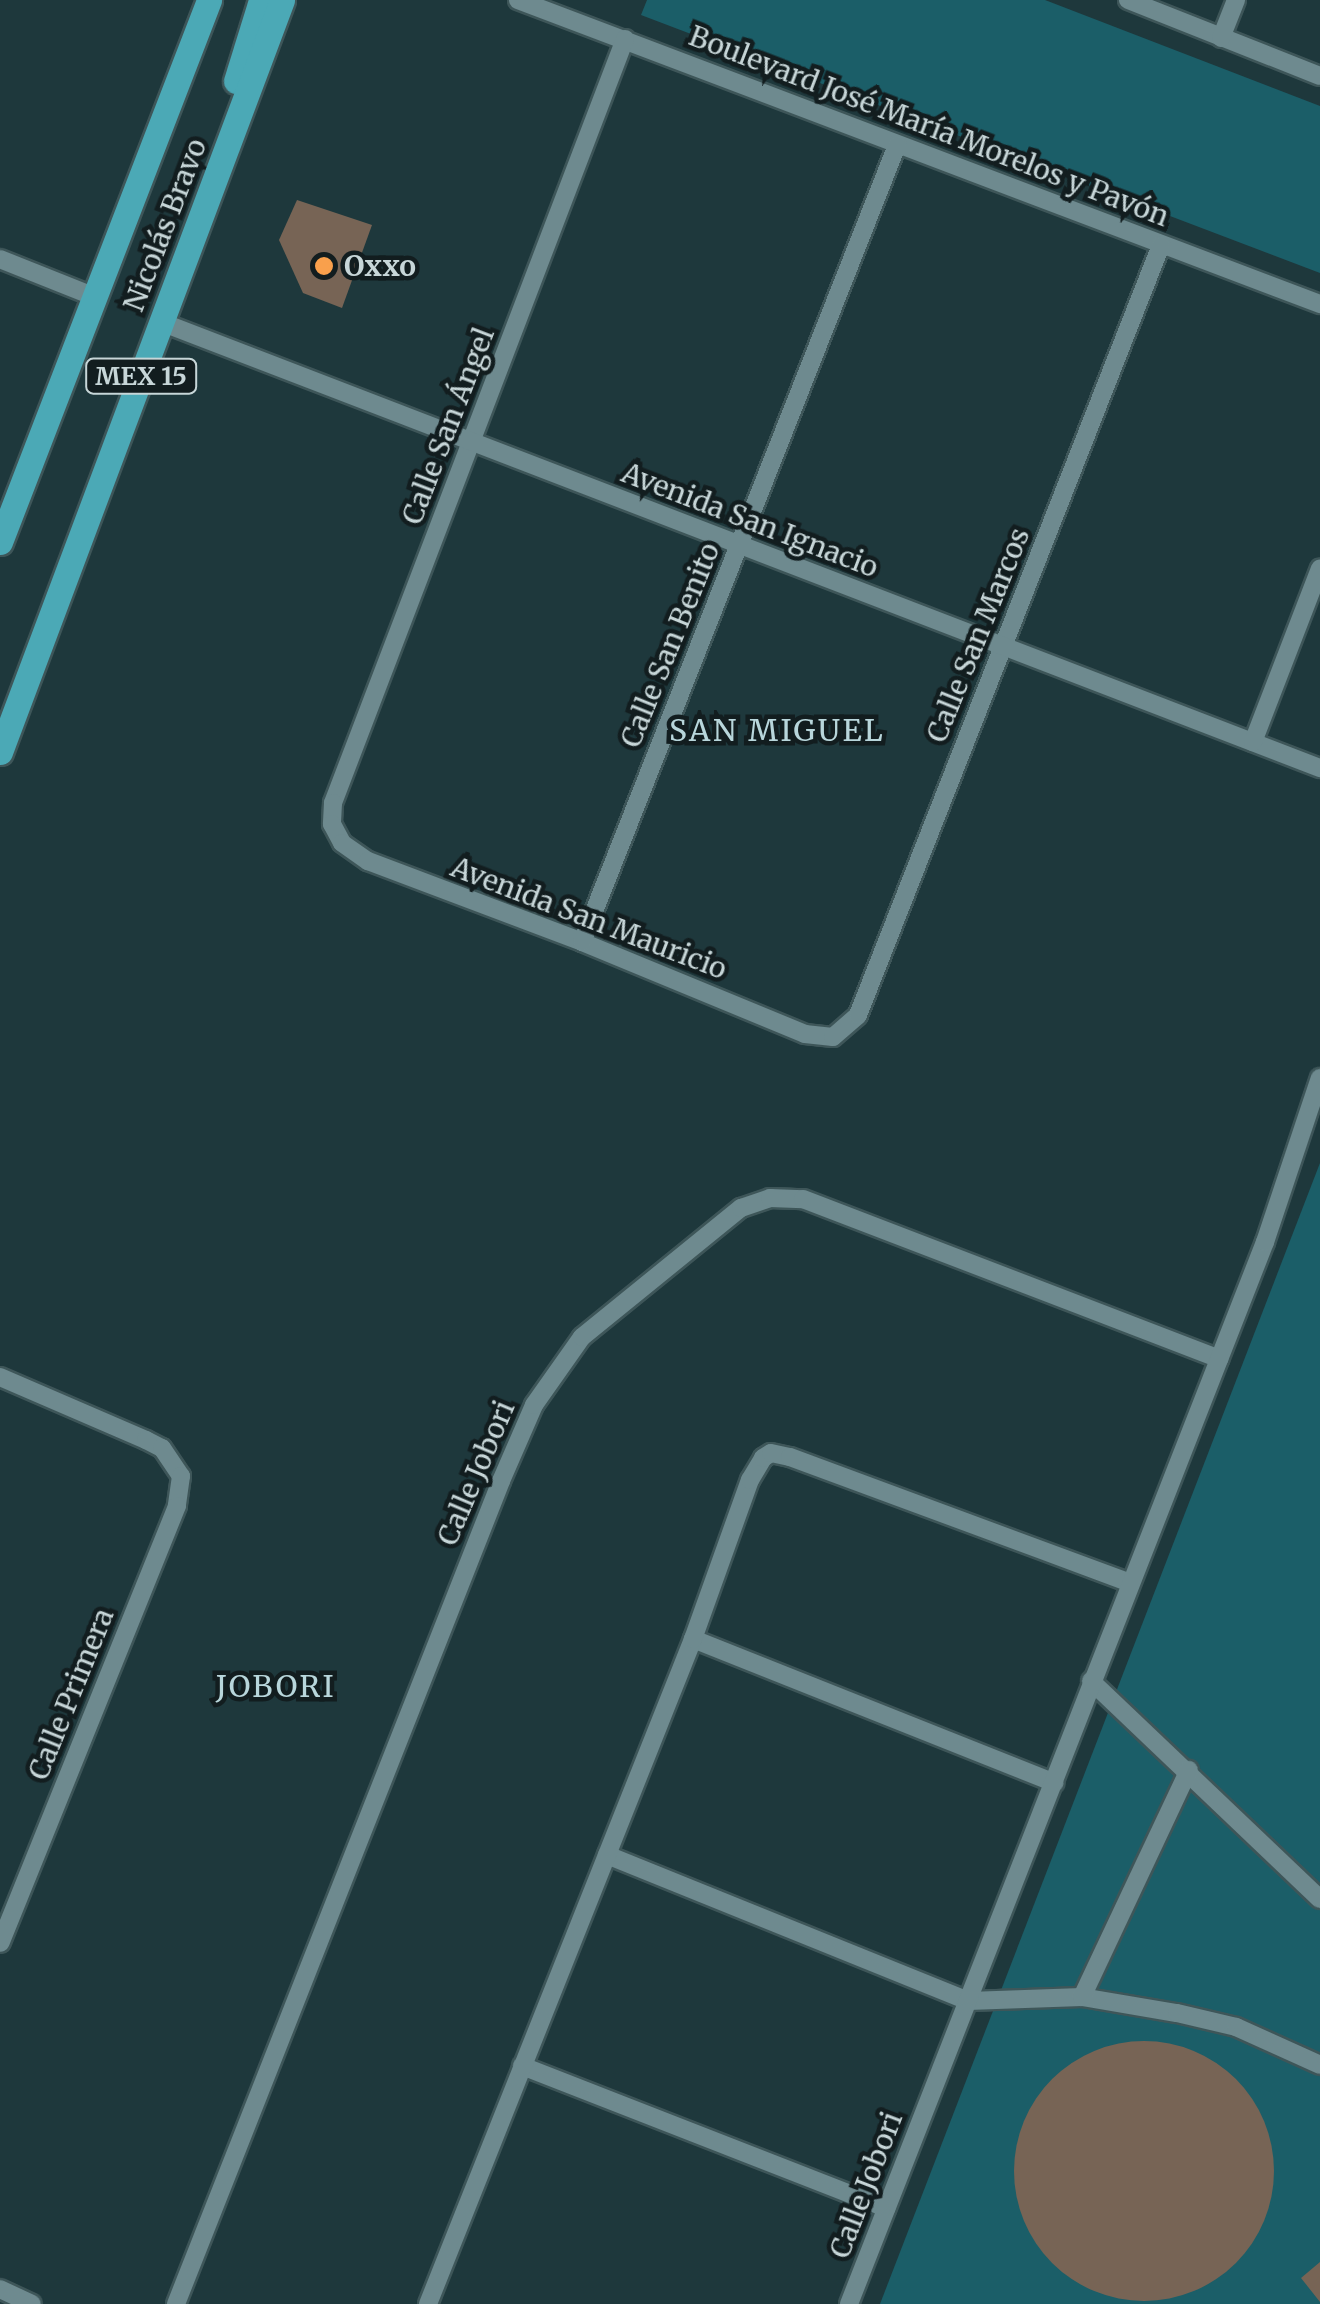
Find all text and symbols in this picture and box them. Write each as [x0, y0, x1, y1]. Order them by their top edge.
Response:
street label: Boulevard José María Morelos y Pavón [684, 19, 1174, 233]
street label: Nicolás Bravo [117, 134, 213, 316]
place label: Oxxo [344, 249, 416, 283]
marker: Oxxo [313, 255, 335, 277]
street label: Calle San Ángel [395, 323, 501, 529]
road number: MEX 15 [84, 356, 198, 396]
street label: Avenida San Ignacio [617, 456, 883, 584]
street label: Calle San Marcos [920, 523, 1036, 747]
street label: Calle San Benito [614, 538, 726, 752]
district label: SAN MIGUEL [669, 712, 885, 748]
street label: Avenida San Mauricio [446, 850, 732, 986]
street label: Calle Jobori [431, 1396, 521, 1550]
street label: Calle Primera [21, 1604, 121, 1784]
district label: JOBORI [216, 1668, 336, 1704]
street label: Calle Jobori [823, 2107, 909, 2263]

